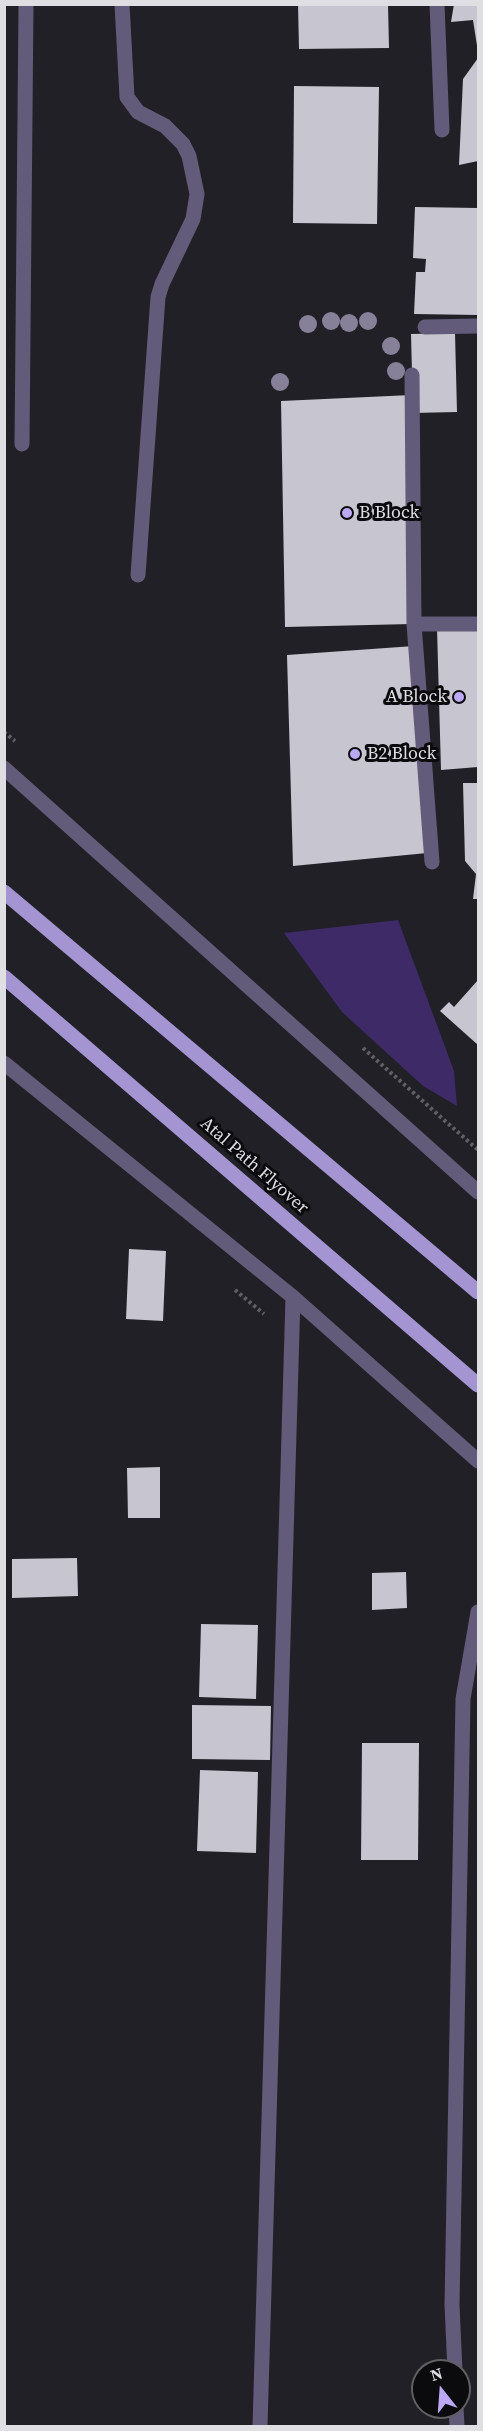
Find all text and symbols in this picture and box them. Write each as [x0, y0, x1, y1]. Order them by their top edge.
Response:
place label: B Block [359, 502, 419, 524]
marker: B Block [340, 506, 354, 520]
place label: A Block [386, 686, 447, 708]
marker: A Block [452, 690, 466, 704]
place label: B2 Block [367, 743, 436, 765]
marker: B2 Block [348, 747, 362, 761]
street label: Atal Path Flyover [195, 1113, 313, 1219]
north arrow [411, 2359, 471, 2419]
text: N [428, 2361, 445, 2386]

